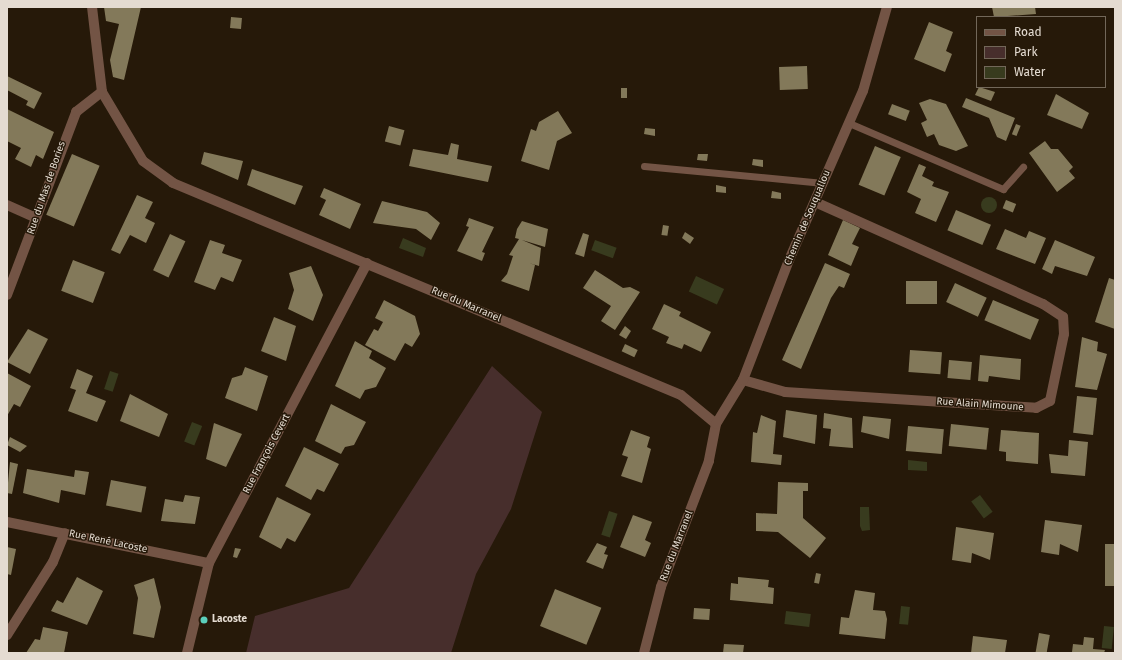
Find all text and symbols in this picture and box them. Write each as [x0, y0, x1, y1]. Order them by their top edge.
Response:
legend [976, 16, 1106, 88]
text: Road [1014, 25, 1042, 39]
text: Park [1014, 45, 1038, 59]
text: Water [1014, 65, 1045, 79]
street label: Rue du Mas de Bories [25, 140, 69, 236]
street label: Chemin de Souquallou [782, 168, 834, 268]
street label: Rue du Marranel [429, 285, 503, 325]
street label: Rue Alain Mimoune [936, 396, 1024, 414]
street label: Rue François Cevert [241, 412, 293, 496]
street label: Rue du Marranel [658, 509, 696, 583]
street label: Rue René Lacoste [68, 528, 148, 556]
place label: Lacoste [212, 614, 247, 626]
marker: Lacoste [199, 615, 209, 625]

